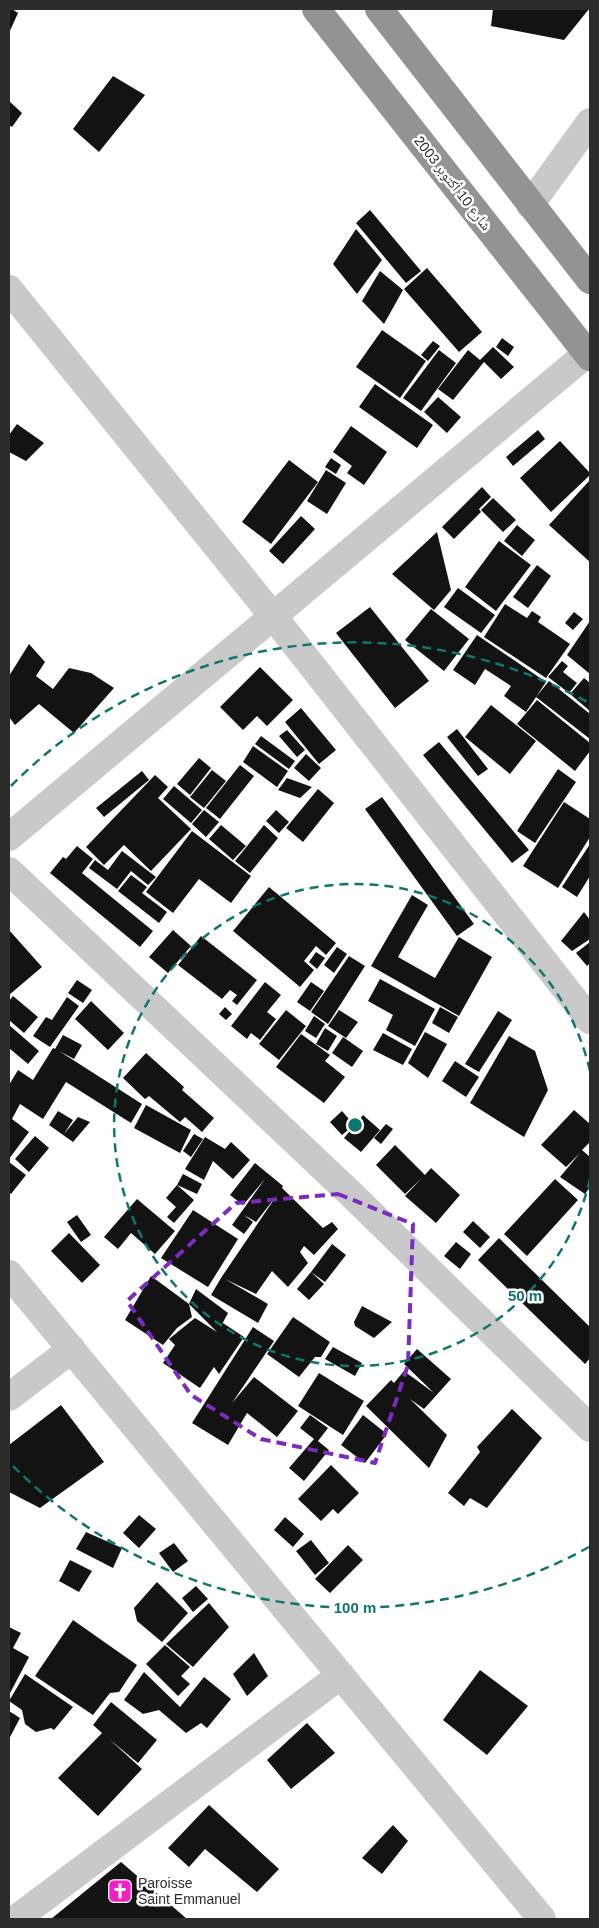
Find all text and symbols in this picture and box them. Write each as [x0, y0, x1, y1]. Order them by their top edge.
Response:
street label: شارع 10 أكتوبر 2003 [410, 133, 495, 235]
centre of rings [346, 1116, 364, 1134]
text: 50 m [508, 1287, 542, 1304]
text: 100 m [334, 1599, 376, 1616]
place label: Paroisse Saint Emmanuel [138, 1875, 241, 1907]
church icon: Paroisse Saint Emmanuel [107, 1878, 133, 1904]

